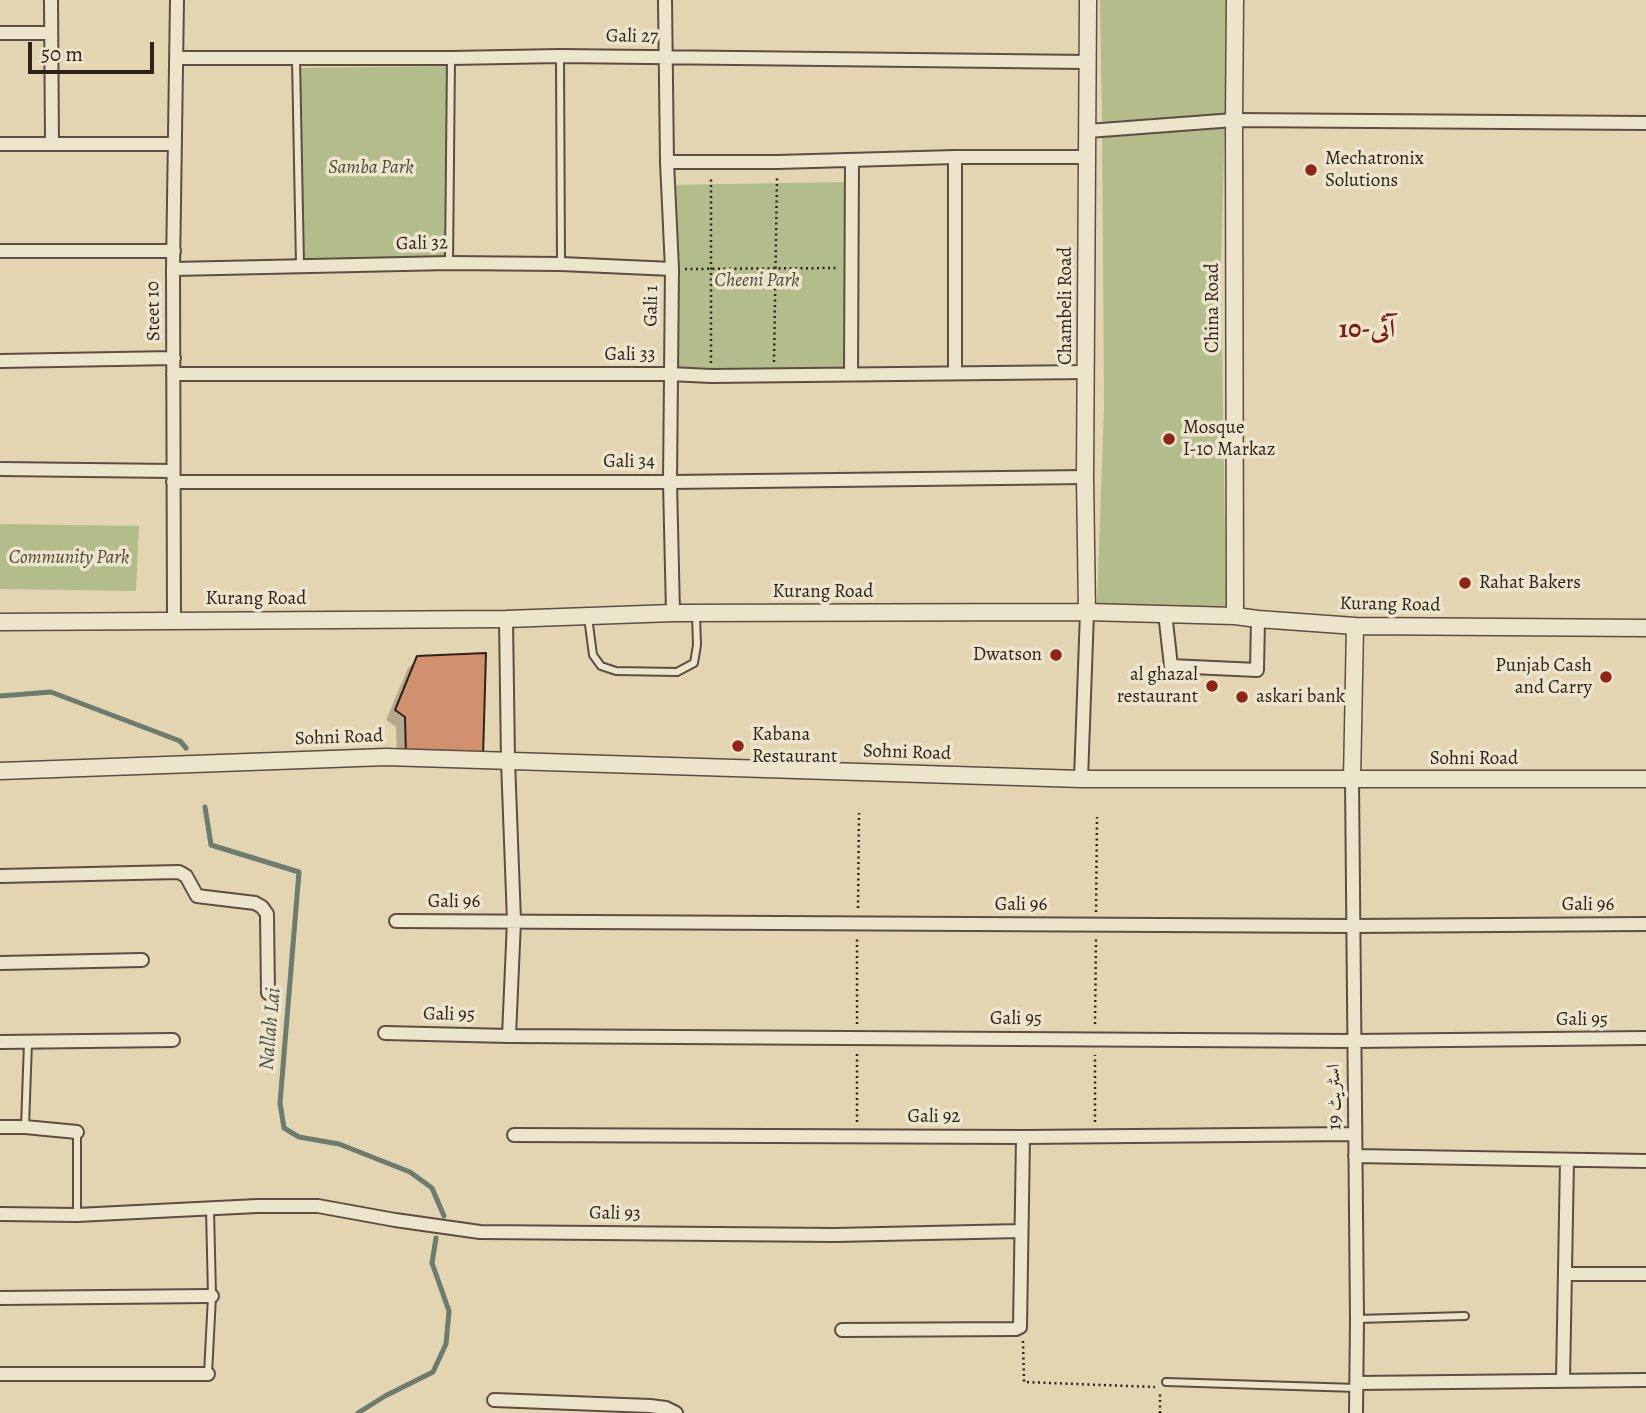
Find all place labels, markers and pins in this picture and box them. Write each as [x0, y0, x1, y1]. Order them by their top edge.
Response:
place label: Mechatronix Solutions [1325, 148, 1424, 192]
marker: Mechatronix Solutions [1303, 162, 1319, 178]
place label: Mosque I-10 Markaz [1183, 417, 1276, 461]
marker: Mosque I-10 Markaz [1161, 431, 1177, 447]
place label: Rahat Bakers [1479, 572, 1581, 594]
marker: Rahat Bakers [1457, 575, 1473, 591]
place label: Dwatson [973, 644, 1042, 666]
marker: Dwatson [1048, 647, 1064, 663]
place label: Punjab Cash and Carry [1495, 655, 1592, 699]
place label: al ghazal restaurant [1117, 664, 1198, 708]
marker: Punjab Cash and Carry [1598, 669, 1614, 685]
marker: al ghazal restaurant [1204, 678, 1220, 694]
place label: askari bank [1256, 686, 1345, 708]
marker: askari bank [1234, 689, 1250, 705]
place label: Kabana Restaurant [752, 724, 837, 768]
marker: Kabana Restaurant [730, 738, 746, 754]

